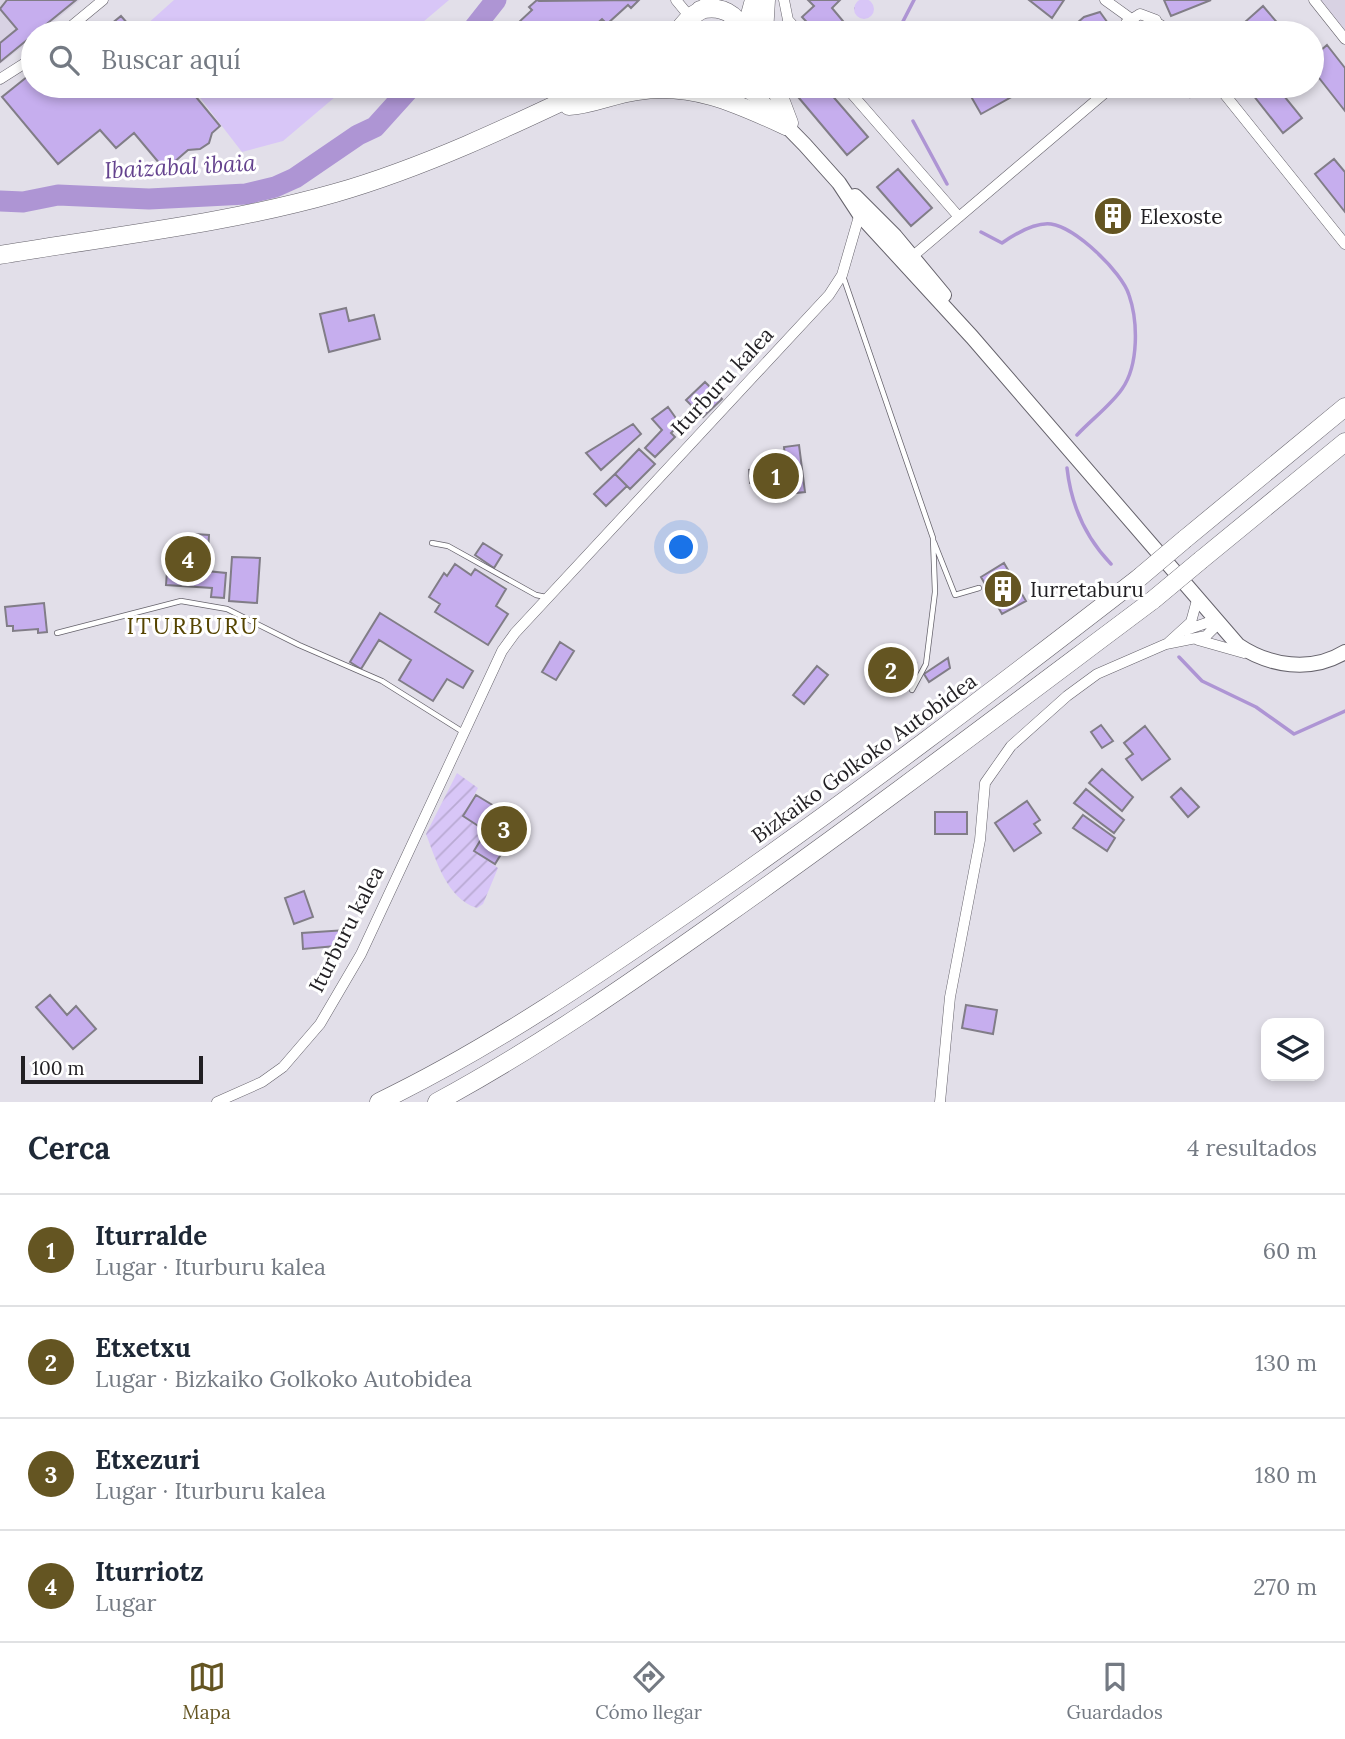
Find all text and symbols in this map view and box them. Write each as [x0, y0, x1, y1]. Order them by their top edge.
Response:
search box [21, 21, 1324, 98]
icon: search [45, 41, 83, 79]
text: Buscar aquí [101, 43, 241, 76]
water label: Ibaizabal ibaia [104, 148, 257, 184]
building icon: Elexoste [1092, 195, 1134, 237]
place label: Elexoste [1140, 203, 1223, 230]
street label: Iturburu kalea [665, 321, 779, 441]
pin: 1 [753, 450, 799, 502]
your location [664, 530, 698, 564]
pin: 4 [165, 533, 211, 585]
building icon: Iurretaburu [982, 568, 1024, 610]
place label: Iurretaburu [1030, 576, 1144, 603]
district label: ITURBURU [126, 611, 260, 640]
pin: 2 [868, 644, 914, 696]
street label: Bizkaiko Golkoko Autobidea [746, 667, 982, 849]
pin: 3 [481, 803, 527, 855]
street label: Iturburu kalea [303, 861, 389, 997]
map controls [1261, 1018, 1324, 1081]
button: layers [1261, 1018, 1324, 1081]
scale bar [21, 1053, 203, 1085]
text: 100 m [32, 1056, 85, 1080]
text: Cerca [28, 1129, 110, 1167]
text: 4 resultados [1187, 1133, 1317, 1162]
text: Iturralde [95, 1219, 207, 1252]
text: 1 [46, 1236, 56, 1265]
text: 60 m [1263, 1236, 1317, 1265]
text: Lugar · Iturburu kalea [95, 1252, 326, 1281]
text: Etxetxu [95, 1331, 191, 1364]
text: 2 [45, 1348, 57, 1377]
text: 130 m [1255, 1348, 1317, 1377]
text: Lugar · Bizkaiko Golkoko Autobidea [95, 1364, 472, 1393]
text: Etxezuri [95, 1443, 200, 1476]
text: 3 [45, 1460, 57, 1489]
text: 180 m [1255, 1460, 1317, 1489]
text: Lugar · Iturburu kalea [95, 1476, 326, 1505]
text: Iturriotz [95, 1555, 204, 1588]
text: 4 [45, 1572, 57, 1601]
text: 270 m [1253, 1572, 1317, 1601]
text: Lugar [95, 1588, 157, 1617]
tab: Mapa [182, 1658, 231, 1724]
tab: Cómo llegar [595, 1658, 702, 1724]
tab: Guardados [1067, 1658, 1163, 1724]

